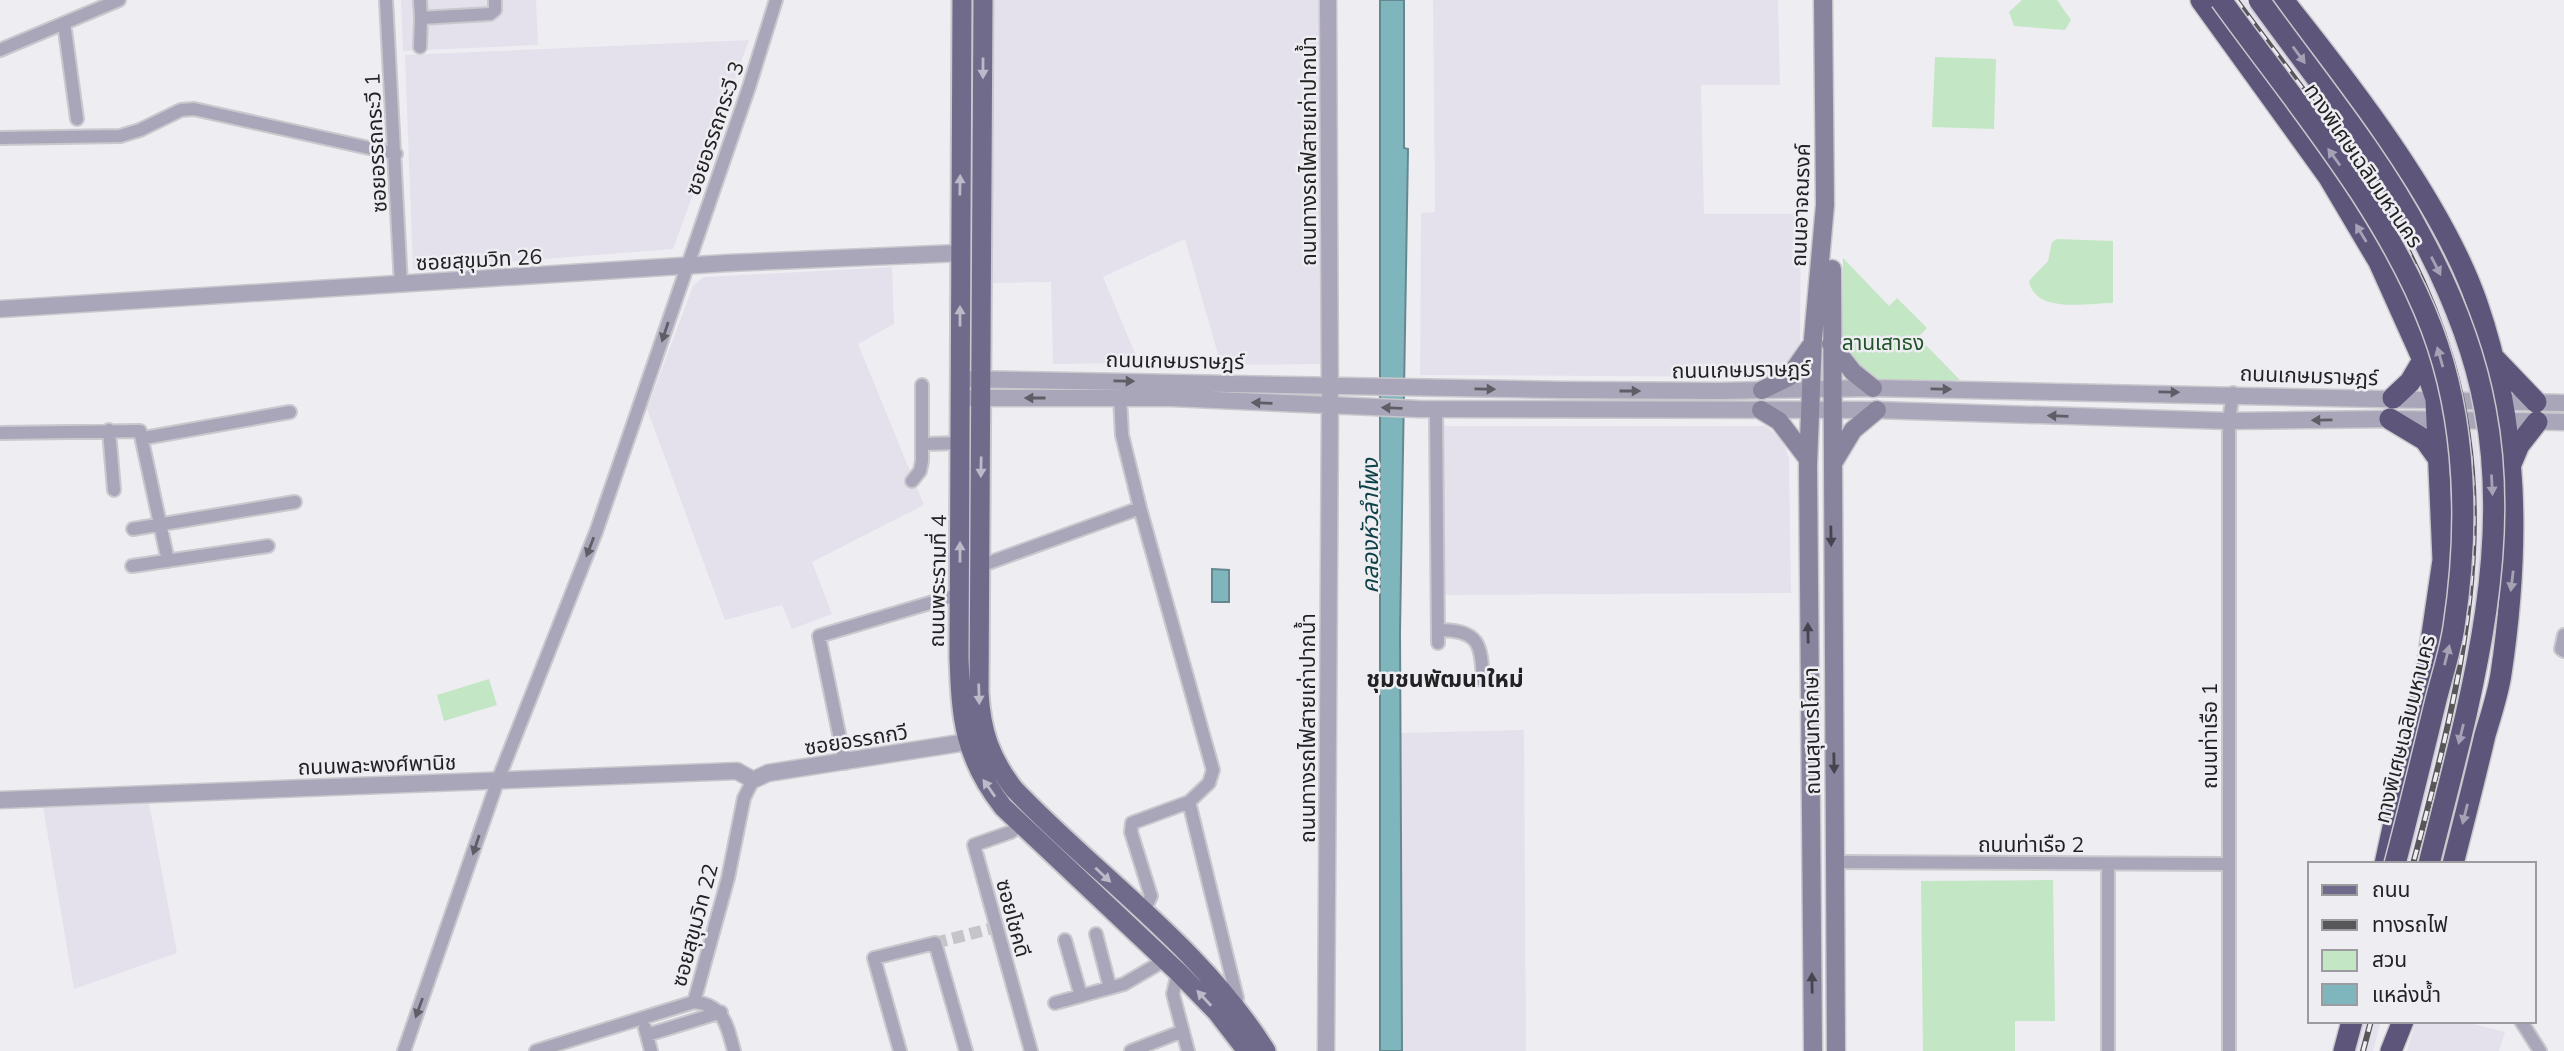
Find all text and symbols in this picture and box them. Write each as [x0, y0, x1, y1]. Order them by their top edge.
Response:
street label: ถนนทางรถไฟสายเก่าปากน้ำ [1294, 36, 1321, 266]
one-way arrow [2292, 46, 2306, 64]
one-way arrow [977, 57, 989, 79]
street label: ซอยอรรถกระวี 3 [679, 58, 749, 198]
street label: ซอยอรรถกระวี 1 [358, 73, 392, 213]
street label: ทางพิเศษเฉลิมมหานคร [2299, 78, 2429, 252]
street label: ถนนอาจณรงค์ [1785, 143, 1815, 267]
one-way arrow [2327, 148, 2341, 167]
one-way arrow [954, 173, 966, 195]
one-way arrow [2355, 223, 2367, 242]
street label: ซอยสุขุมวิท 26 [415, 243, 543, 276]
one-way arrow [2431, 256, 2442, 276]
one-way arrow [954, 305, 966, 327]
one-way arrow [659, 322, 669, 343]
park label: ลานเสาธง [1842, 329, 1924, 355]
street label: ถนนเกษมราษฎร์ [1105, 346, 1246, 374]
one-way arrow [2435, 346, 2445, 367]
street label: ถนนเกษมราษฎร์ [1671, 355, 1812, 383]
street label: ถนนเกษมราษฎร์ [2239, 360, 2380, 390]
one-way arrow [1113, 375, 1135, 387]
one-way arrow [1474, 383, 1496, 395]
one-way arrow [1931, 383, 1953, 395]
one-way arrow [1619, 385, 1641, 397]
one-way arrow [2158, 386, 2180, 398]
one-way arrow [1023, 392, 1045, 404]
one-way arrow [1251, 397, 1273, 408]
one-way arrow [1381, 402, 1403, 413]
one-way arrow [2046, 411, 2068, 422]
one-way arrow [2311, 414, 2333, 426]
one-way arrow [975, 456, 987, 478]
water label: คลองหัวลำโพง [1355, 457, 1384, 594]
one-way arrow [2486, 474, 2497, 496]
street label: ถนนพระรามที่ 4 [922, 514, 951, 648]
one-way arrow [1826, 525, 1837, 547]
one-way arrow [585, 537, 596, 558]
one-way arrow [954, 540, 966, 562]
one-way arrow [2506, 570, 2517, 592]
street label: ถนนทางรถไฟสายเก่าปากน้ำ [1293, 613, 1320, 843]
one-way arrow [1802, 622, 1814, 644]
street label: ทางพิเศษเฉลิมมหานคร [2368, 632, 2440, 826]
one-way arrow [2442, 644, 2453, 666]
district label: ชุมชนพัฒนาใหม่ [1366, 664, 1524, 693]
street label: ถนนสุนทรโกษา [1797, 667, 1826, 795]
street label: ถนนท่าเรือ 1 [2196, 683, 2222, 789]
one-way arrow [974, 684, 985, 706]
street label: ซอยอรรถกวี [802, 718, 910, 760]
one-way arrow [2455, 723, 2466, 745]
street label: ถนนพละพงศ์พานิช [297, 748, 457, 780]
one-way arrow [1828, 753, 1840, 775]
one-way arrow [982, 779, 996, 797]
one-way arrow [2459, 803, 2470, 825]
street label: ถนนท่าเรือ 2 [1978, 831, 2084, 857]
one-way arrow [470, 834, 481, 855]
street label: ซอยสุขุมวิท 22 [665, 861, 724, 990]
legend [2308, 862, 2536, 1023]
one-way arrow [1094, 867, 1112, 883]
street label: ซอยโชคดี [991, 876, 1037, 960]
text: ถนน [2372, 876, 2410, 902]
text: ทางรถไฟ [2372, 911, 2448, 937]
text: สวน [2372, 946, 2407, 972]
one-way arrow [1806, 972, 1818, 994]
text: แหล่งน้ำ [2372, 980, 2441, 1007]
one-way arrow [1196, 990, 1212, 1007]
one-way arrow [413, 998, 424, 1019]

